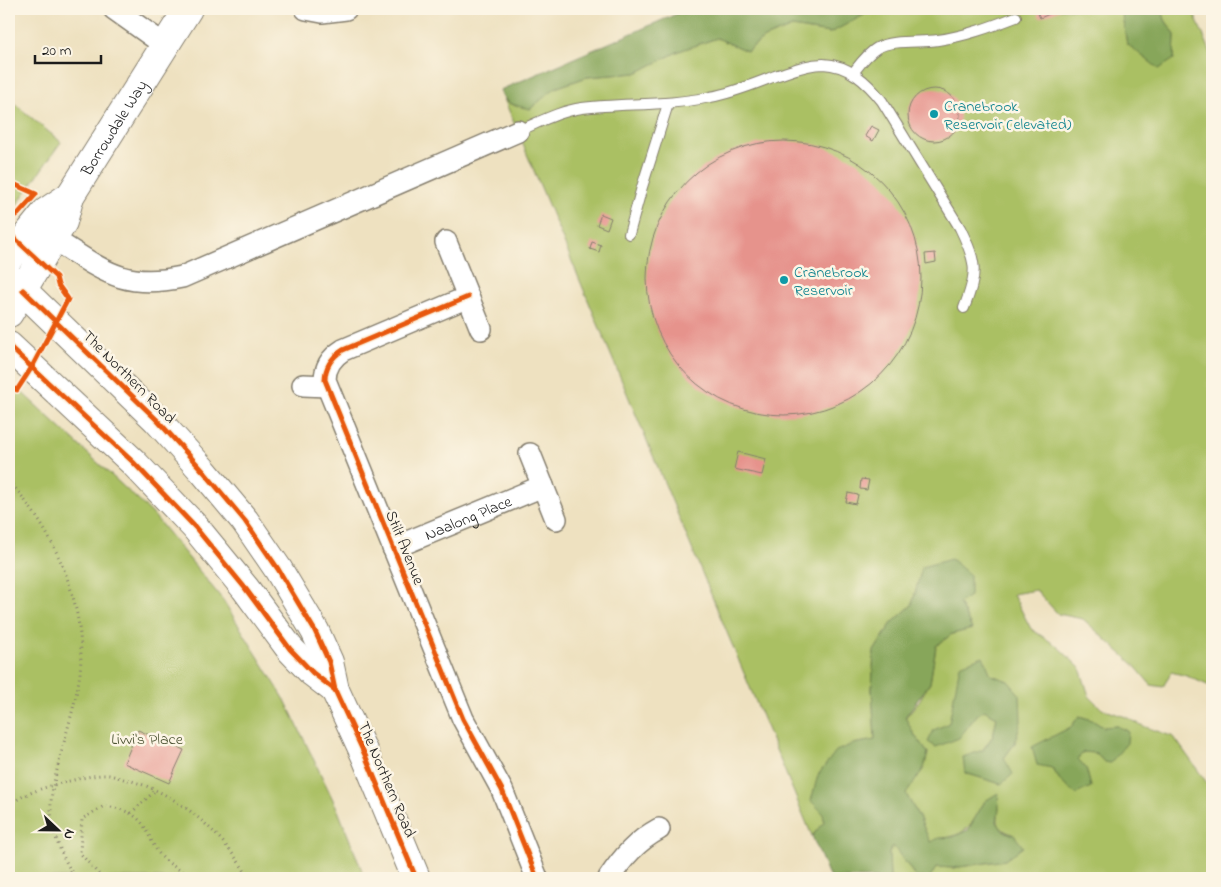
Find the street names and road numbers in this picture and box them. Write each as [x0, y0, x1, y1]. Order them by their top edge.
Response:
street label: Borrowdale Way [75, 76, 154, 182]
street label: The Northern Road [76, 325, 181, 430]
street label: Naalong Place [421, 490, 517, 548]
street label: Stilt Avenue [378, 507, 430, 589]
street label: The Northern Road [351, 718, 421, 841]

